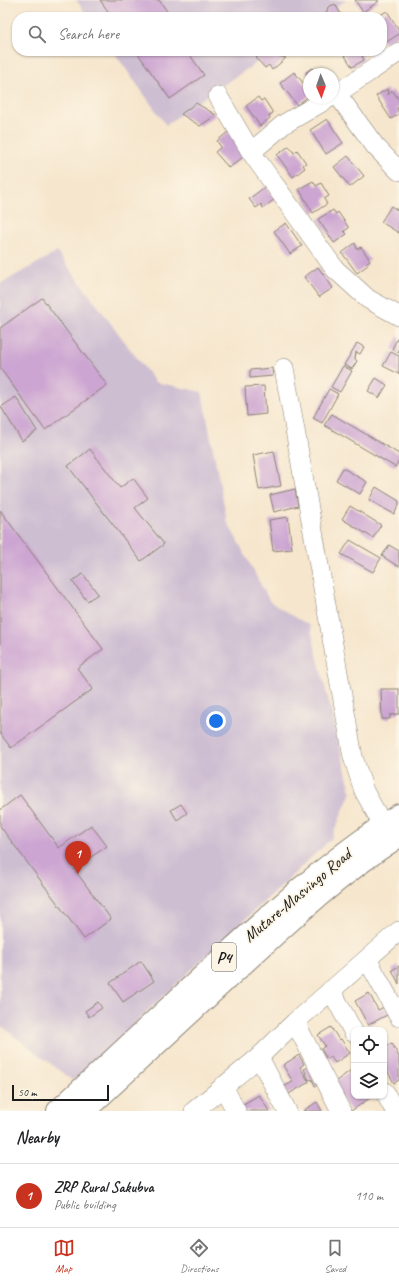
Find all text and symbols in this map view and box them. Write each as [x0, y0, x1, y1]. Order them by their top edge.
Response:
search box [12, 12, 387, 56]
icon: search [26, 23, 48, 45]
text: Search here [58, 25, 119, 44]
north arrow [303, 68, 339, 104]
your location [206, 711, 226, 731]
pin: 1 [65, 841, 91, 874]
street label: Mutare-Masvingo Road [239, 842, 358, 947]
road number: P4 [212, 943, 236, 971]
map controls [351, 1027, 387, 1099]
button: locate [351, 1027, 387, 1063]
button: layers [351, 1063, 387, 1099]
scale bar [12, 1083, 109, 1102]
text: 50 m [18, 1085, 37, 1099]
text: Nearby [16, 1127, 59, 1148]
text: ZRP Rural Sakubva [54, 1178, 154, 1197]
text: 1 [26, 1188, 32, 1204]
text: 110 m [355, 1188, 383, 1204]
text: Public building [54, 1197, 116, 1213]
tab: Map [53, 1237, 75, 1275]
tab: Directions [180, 1237, 219, 1275]
tab: Saved [324, 1237, 346, 1275]

